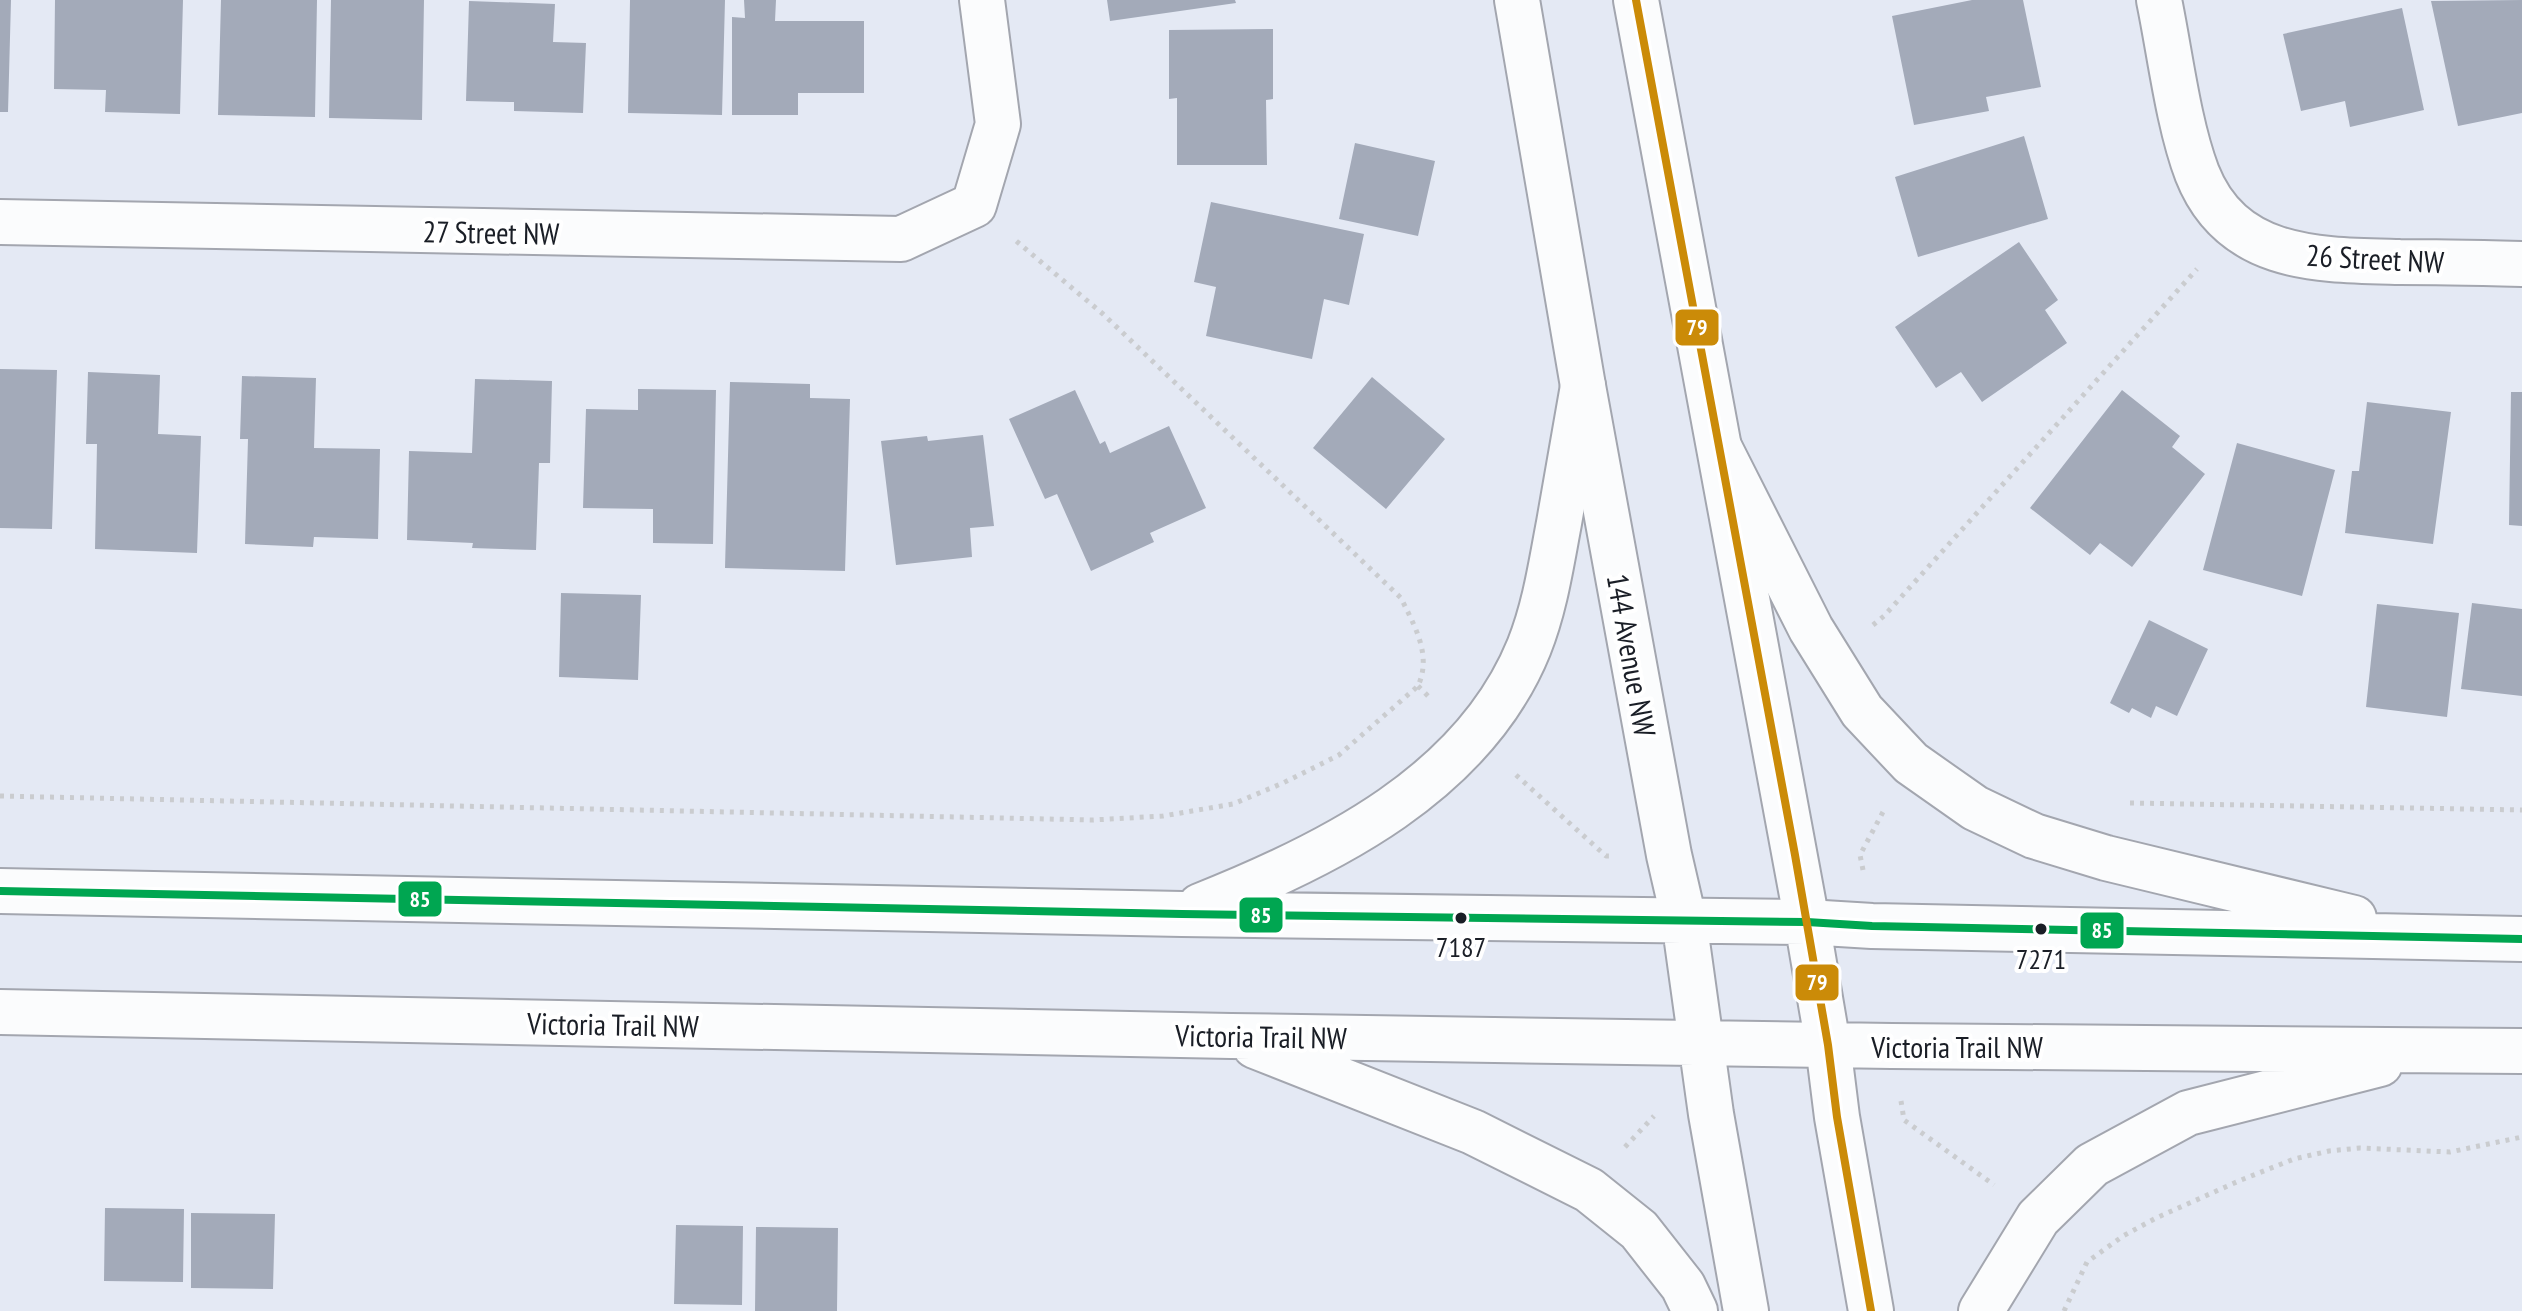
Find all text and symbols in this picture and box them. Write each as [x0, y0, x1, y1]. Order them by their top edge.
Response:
street label: 27 Street NW [422, 211, 560, 253]
street label: 26 Street NW [2305, 235, 2445, 281]
line badge: 79 [1674, 308, 1720, 347]
text: 79 [1686, 313, 1708, 341]
street label: 144 Avenue NW [1599, 571, 1665, 739]
line badge: 85 [397, 880, 443, 918]
text: 85 [409, 885, 431, 913]
line badge: 85 [1238, 896, 1284, 934]
text: 85 [1250, 901, 1272, 929]
marker: 7187 [1453, 910, 1469, 926]
line badge: 85 [2079, 911, 2125, 950]
text: 85 [2091, 916, 2113, 944]
marker: 7271 [2033, 921, 2049, 937]
place label: 7187 [1436, 928, 1486, 965]
place label: 7271 [2016, 940, 2066, 977]
line badge: 79 [1794, 963, 1840, 1002]
text: 79 [1806, 968, 1828, 996]
street label: Victoria Trail NW [526, 1003, 699, 1045]
street label: Victoria Trail NW [1174, 1015, 1347, 1057]
street label: Victoria Trail NW [1870, 1027, 2043, 1066]

